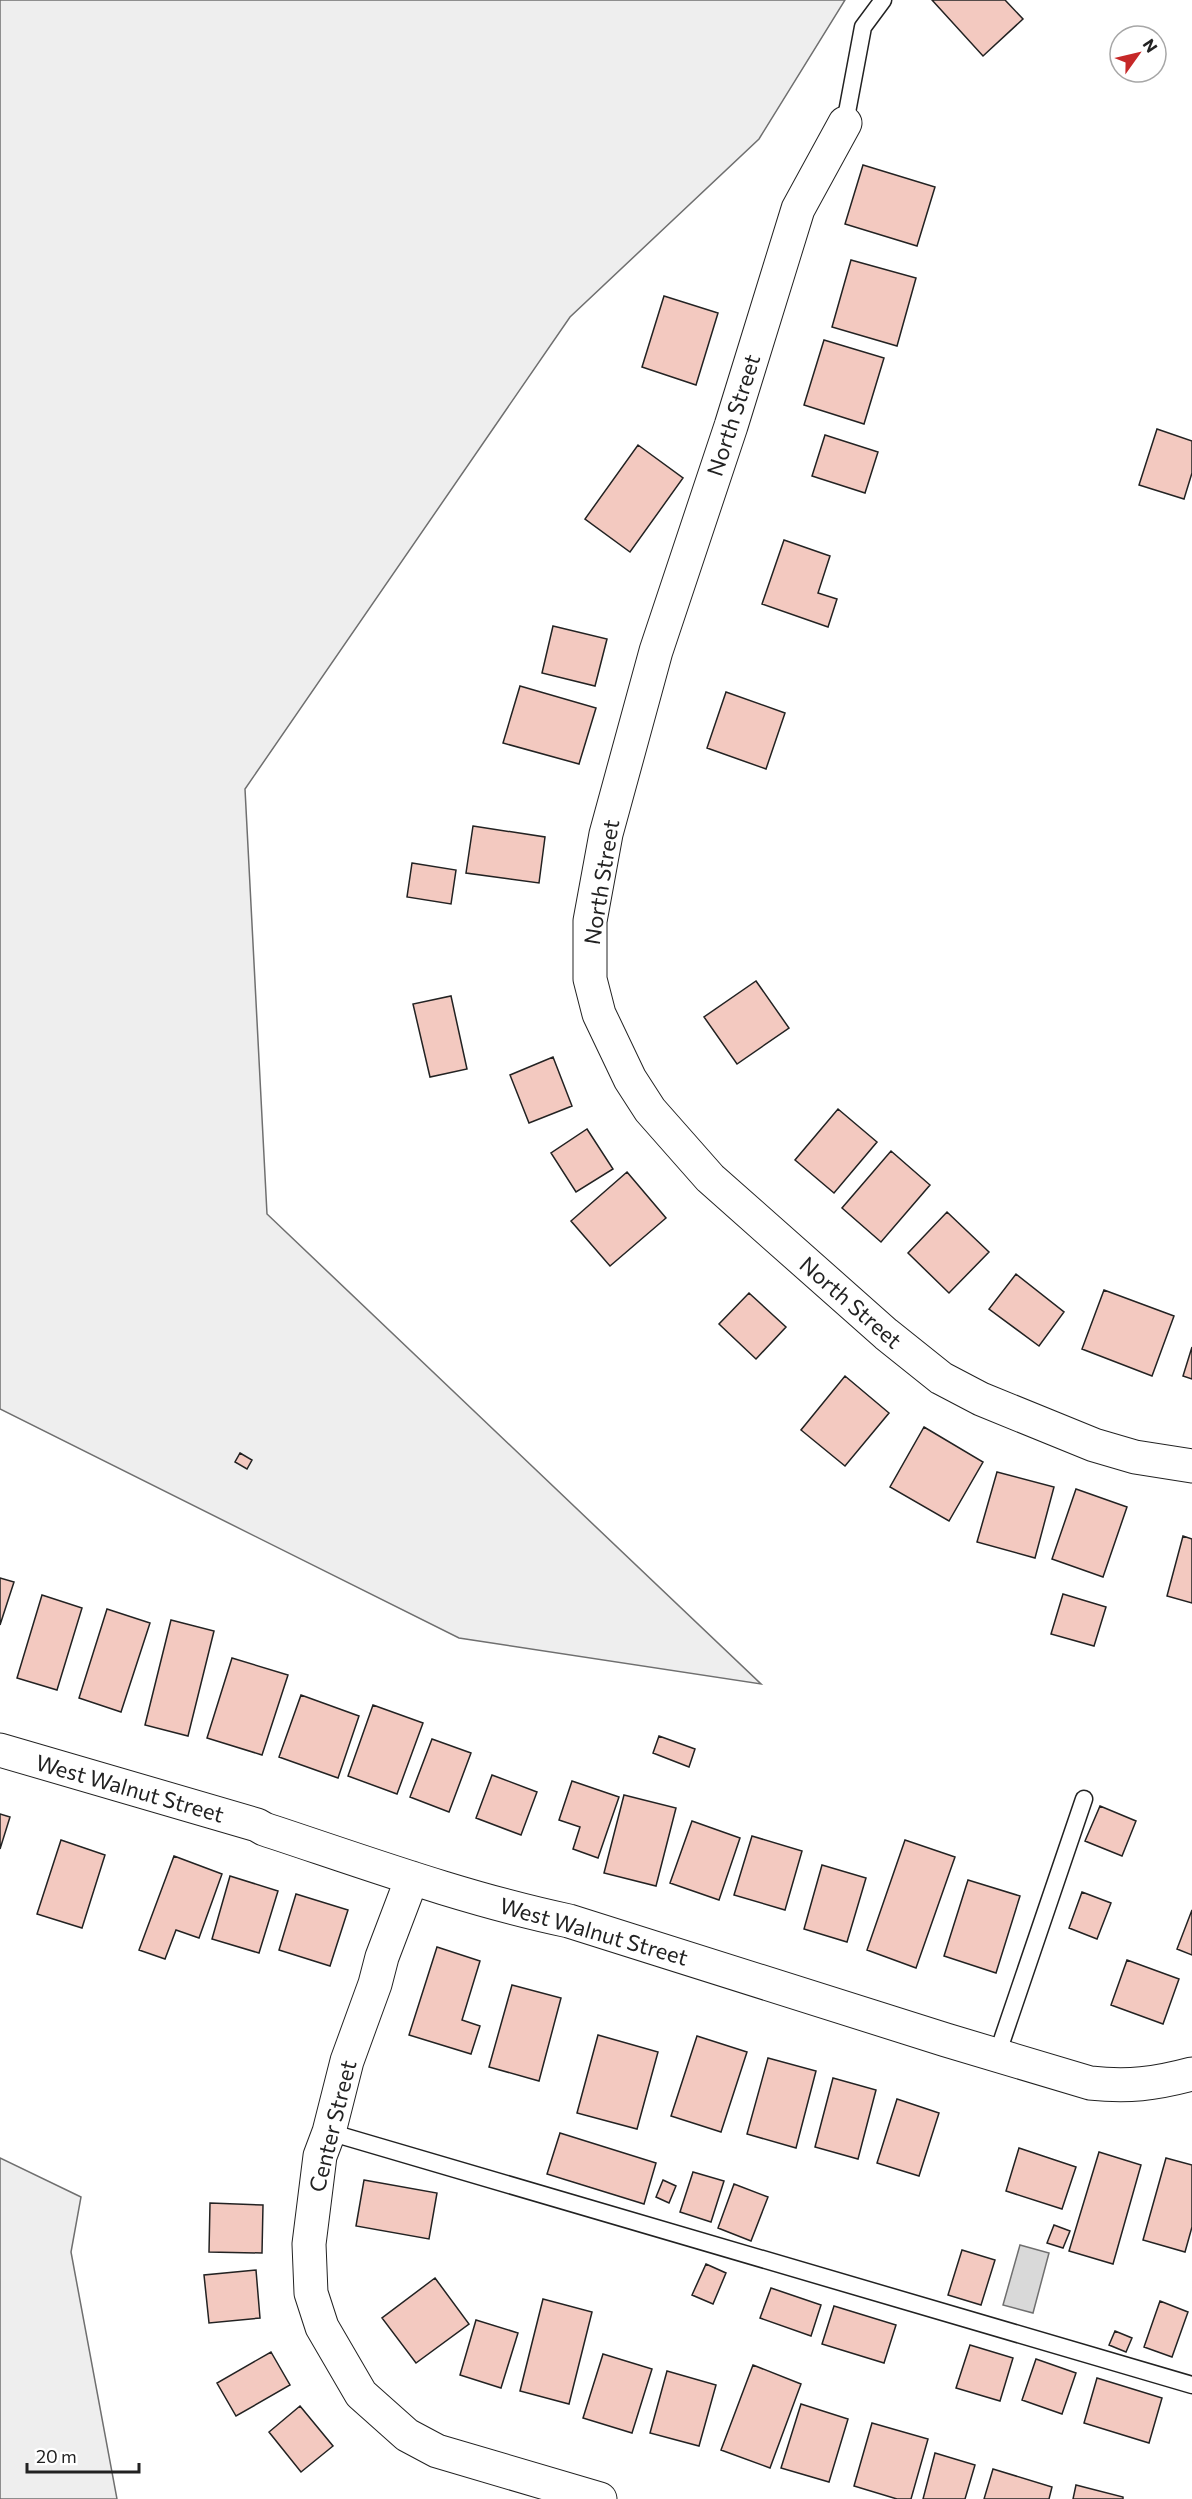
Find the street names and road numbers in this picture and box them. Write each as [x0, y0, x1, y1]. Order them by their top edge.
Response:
street label: North Street [701, 351, 765, 479]
street label: North Street [578, 817, 624, 947]
street label: North Street [794, 1250, 908, 1354]
street label: West Walnut Street [33, 1748, 227, 1828]
street label: West Walnut Street [497, 1891, 691, 1971]
street label: Center Street [303, 2057, 361, 2195]

